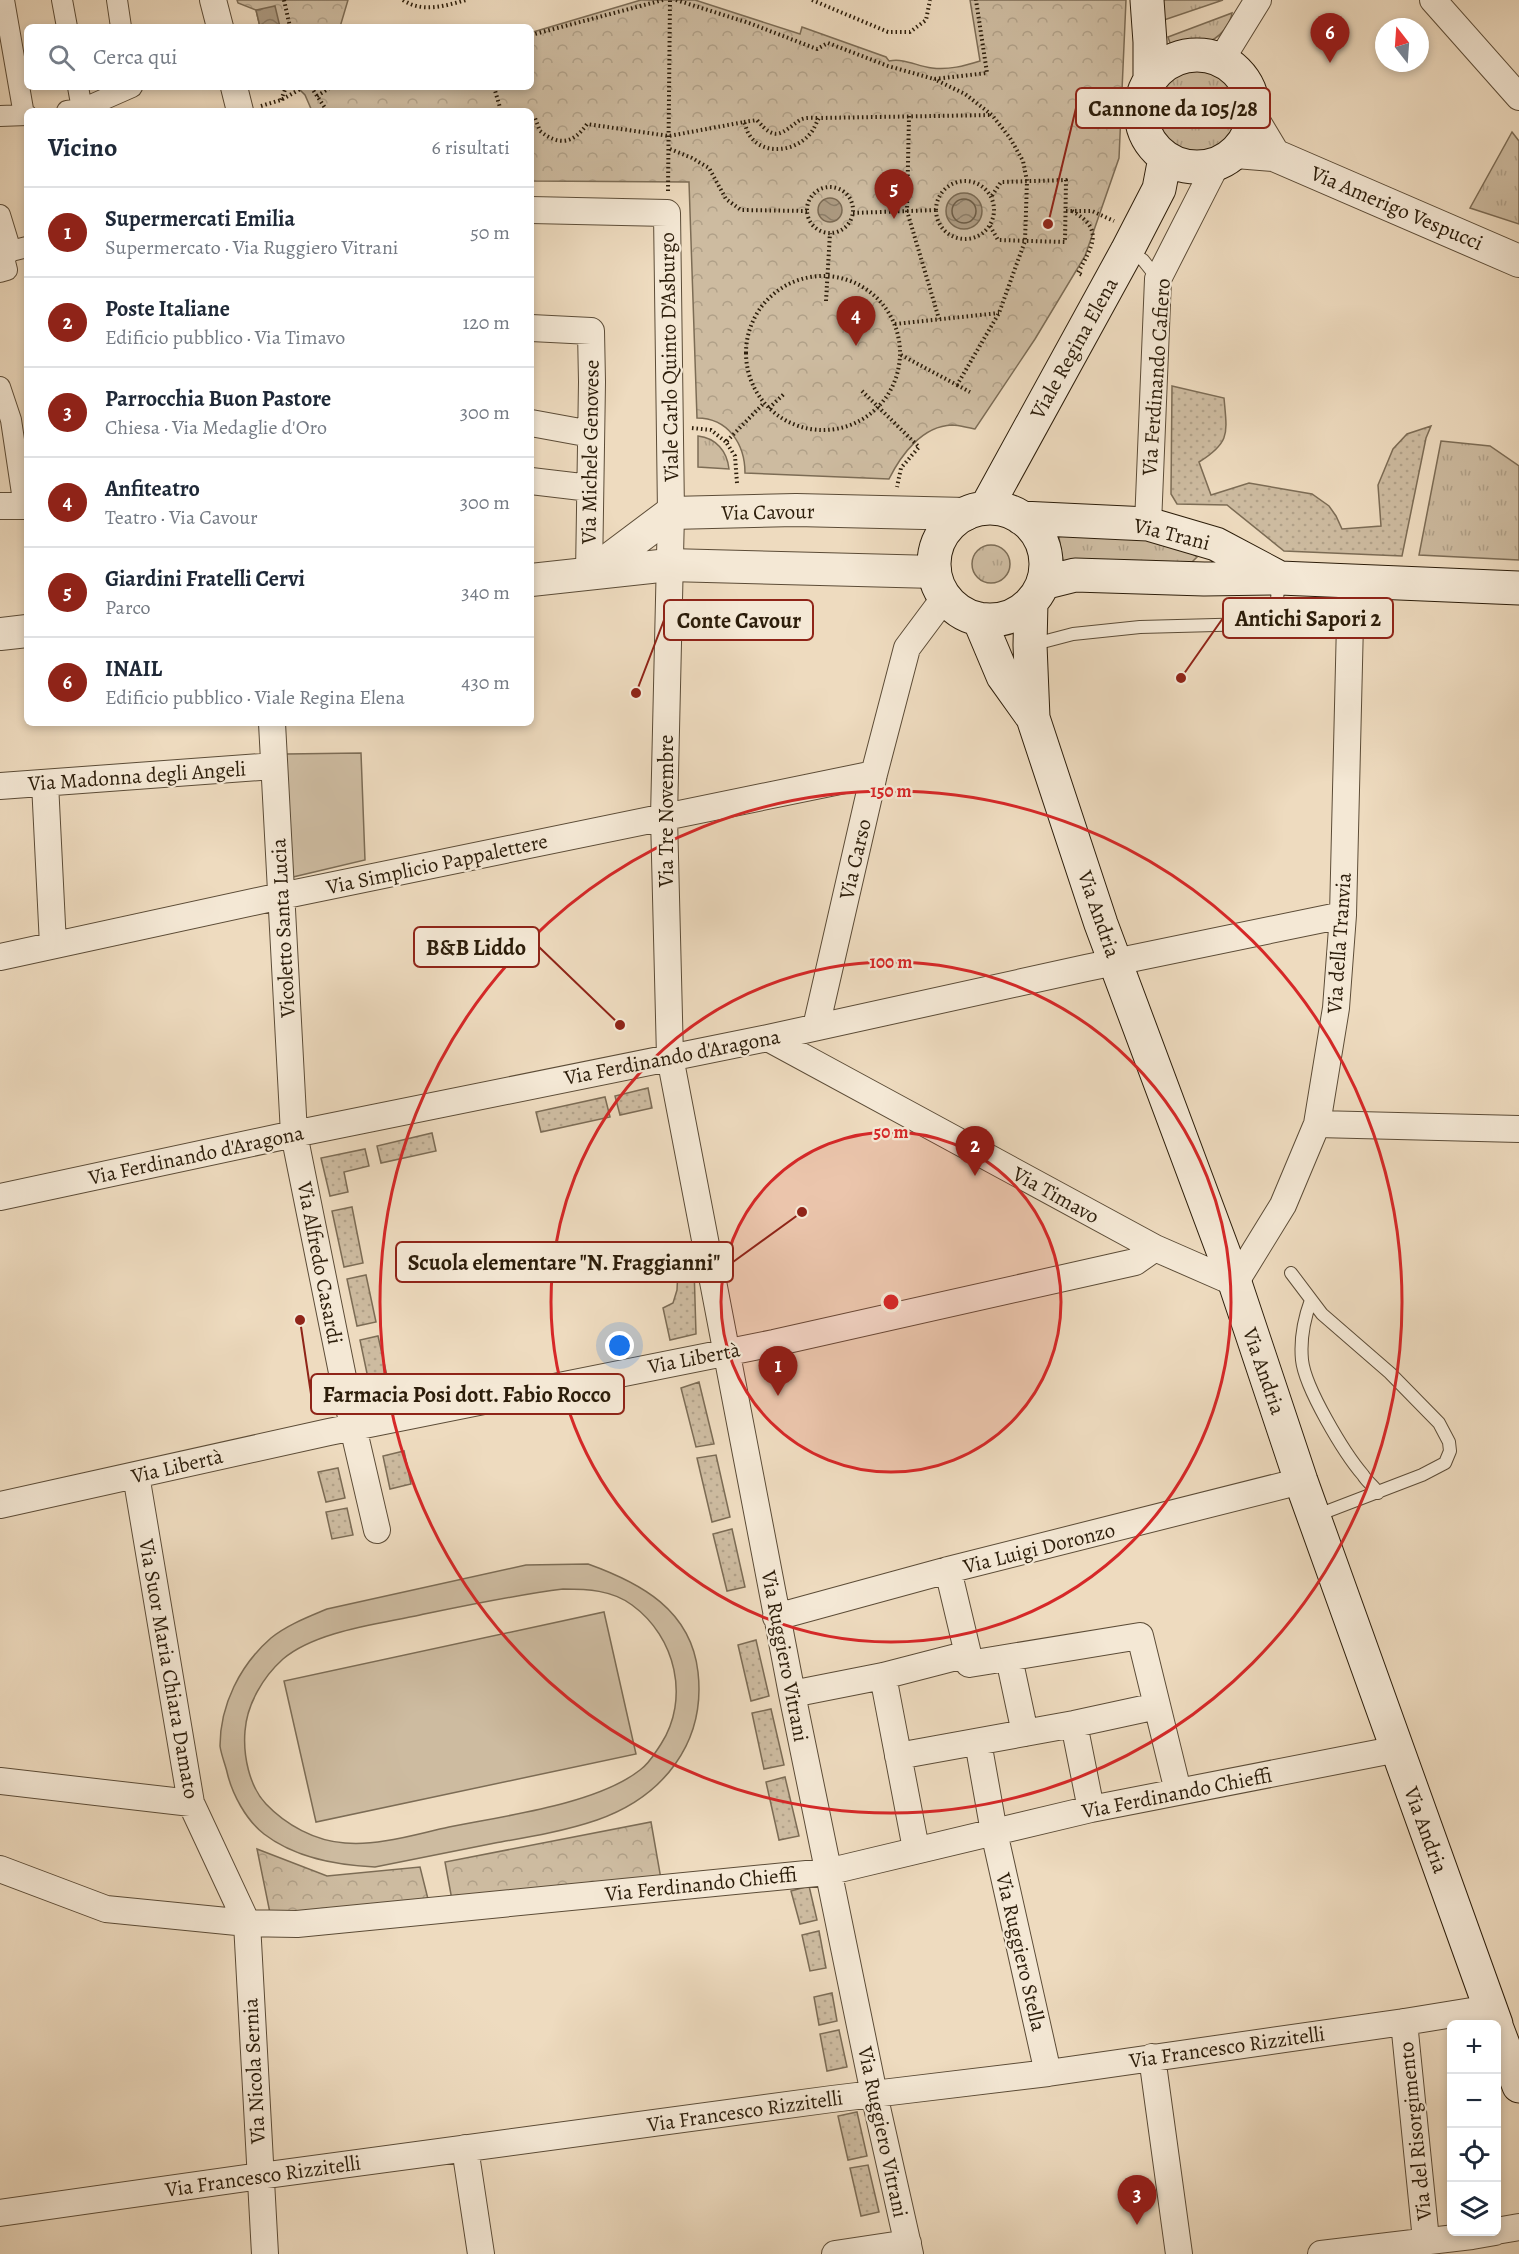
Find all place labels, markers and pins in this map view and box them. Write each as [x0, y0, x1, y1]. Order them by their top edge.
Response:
pin: 6 [1310, 14, 1350, 63]
callout: Cannone da 105/28 [1076, 88, 1270, 128]
pin: 5 [874, 170, 914, 219]
pin: 4 [836, 296, 876, 346]
callout: Antichi Sapori 2 [1223, 598, 1393, 638]
callout: Conte Cavour [664, 600, 813, 640]
callout: B&B Liddo [414, 927, 539, 967]
pin: 2 [956, 1126, 994, 1176]
callout: Scuola elementare "N. Fraggianni" [396, 1242, 733, 1282]
centre of rings [881, 1292, 901, 1312]
pin: 1 [758, 1346, 798, 1396]
callout: Farmacia Posi dott. Fabio Rocco [311, 1374, 624, 1414]
pin: 3 [1118, 2176, 1156, 2225]

